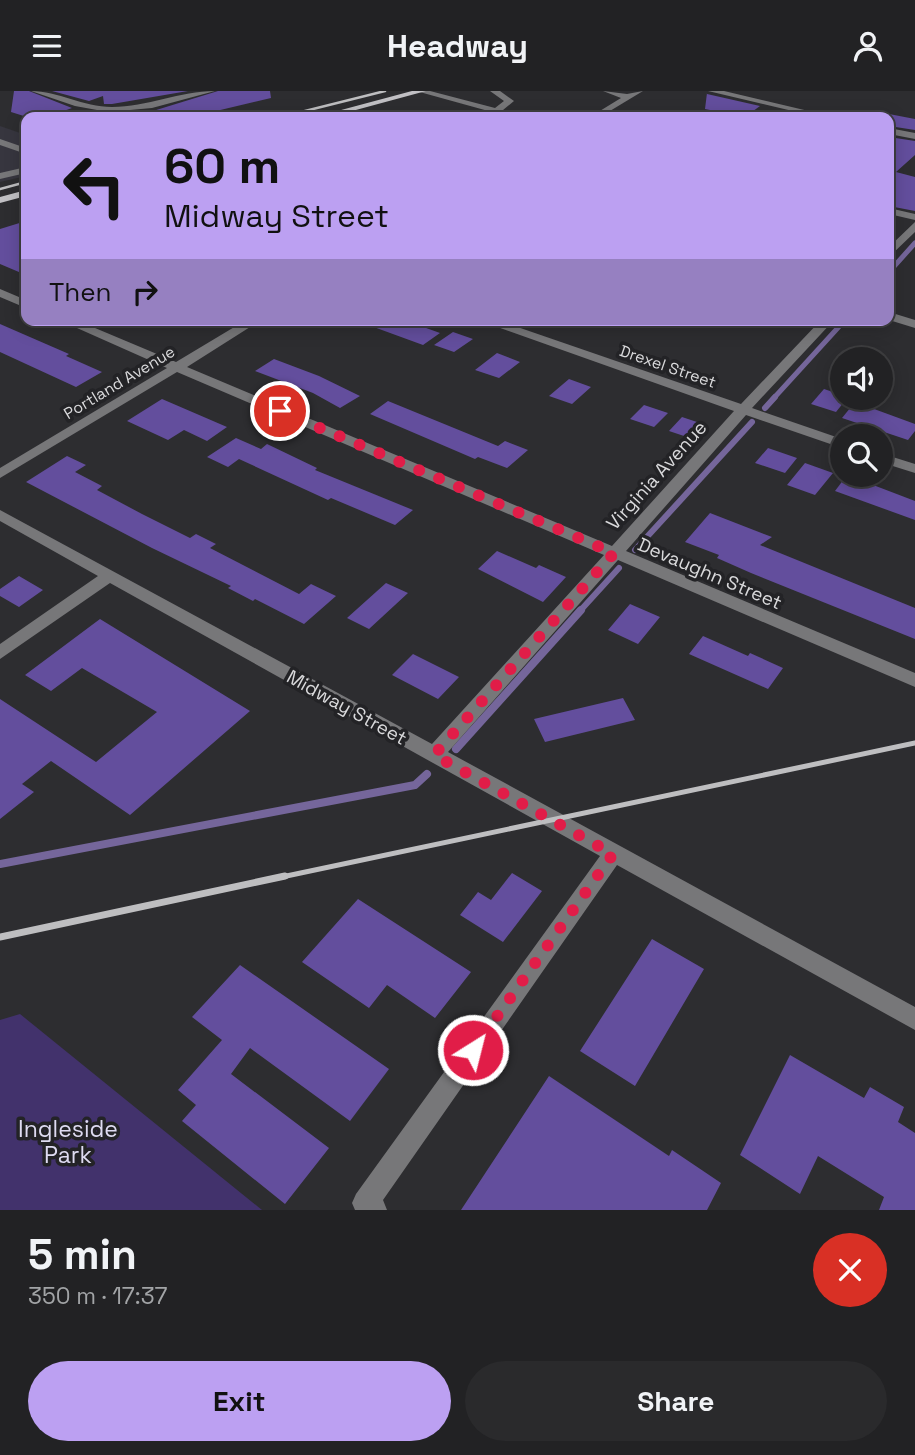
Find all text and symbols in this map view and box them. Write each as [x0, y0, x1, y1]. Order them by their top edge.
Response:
text: Headway [387, 26, 528, 66]
icon: menu [28, 27, 66, 65]
icon: person [849, 27, 887, 65]
text: 60 m [164, 135, 280, 197]
icon: left [49, 140, 140, 231]
text: Midway Street [164, 196, 389, 236]
icon: right [126, 273, 164, 311]
text: Then [49, 275, 112, 309]
street label: Drexel Street [617, 340, 719, 393]
street label: Portland Avenue [60, 341, 179, 424]
map controls [830, 347, 893, 487]
button: sound [830, 347, 893, 410]
pin [250, 381, 310, 441]
icon: arrive [261, 392, 299, 430]
street label: Virginia Avenue [601, 415, 712, 535]
button: search [830, 424, 893, 487]
street label: Devaughn Street [634, 532, 786, 615]
street label: Midway Street [282, 664, 411, 751]
position arrow [436, 1013, 510, 1087]
park label: Ingleside Park [18, 1114, 118, 1170]
text: 5 min [28, 1228, 137, 1281]
button: close [813, 1233, 887, 1307]
text: 350 m · 17:37 [28, 1281, 168, 1311]
button: Exit [28, 1361, 451, 1441]
button: Share [465, 1361, 887, 1441]

